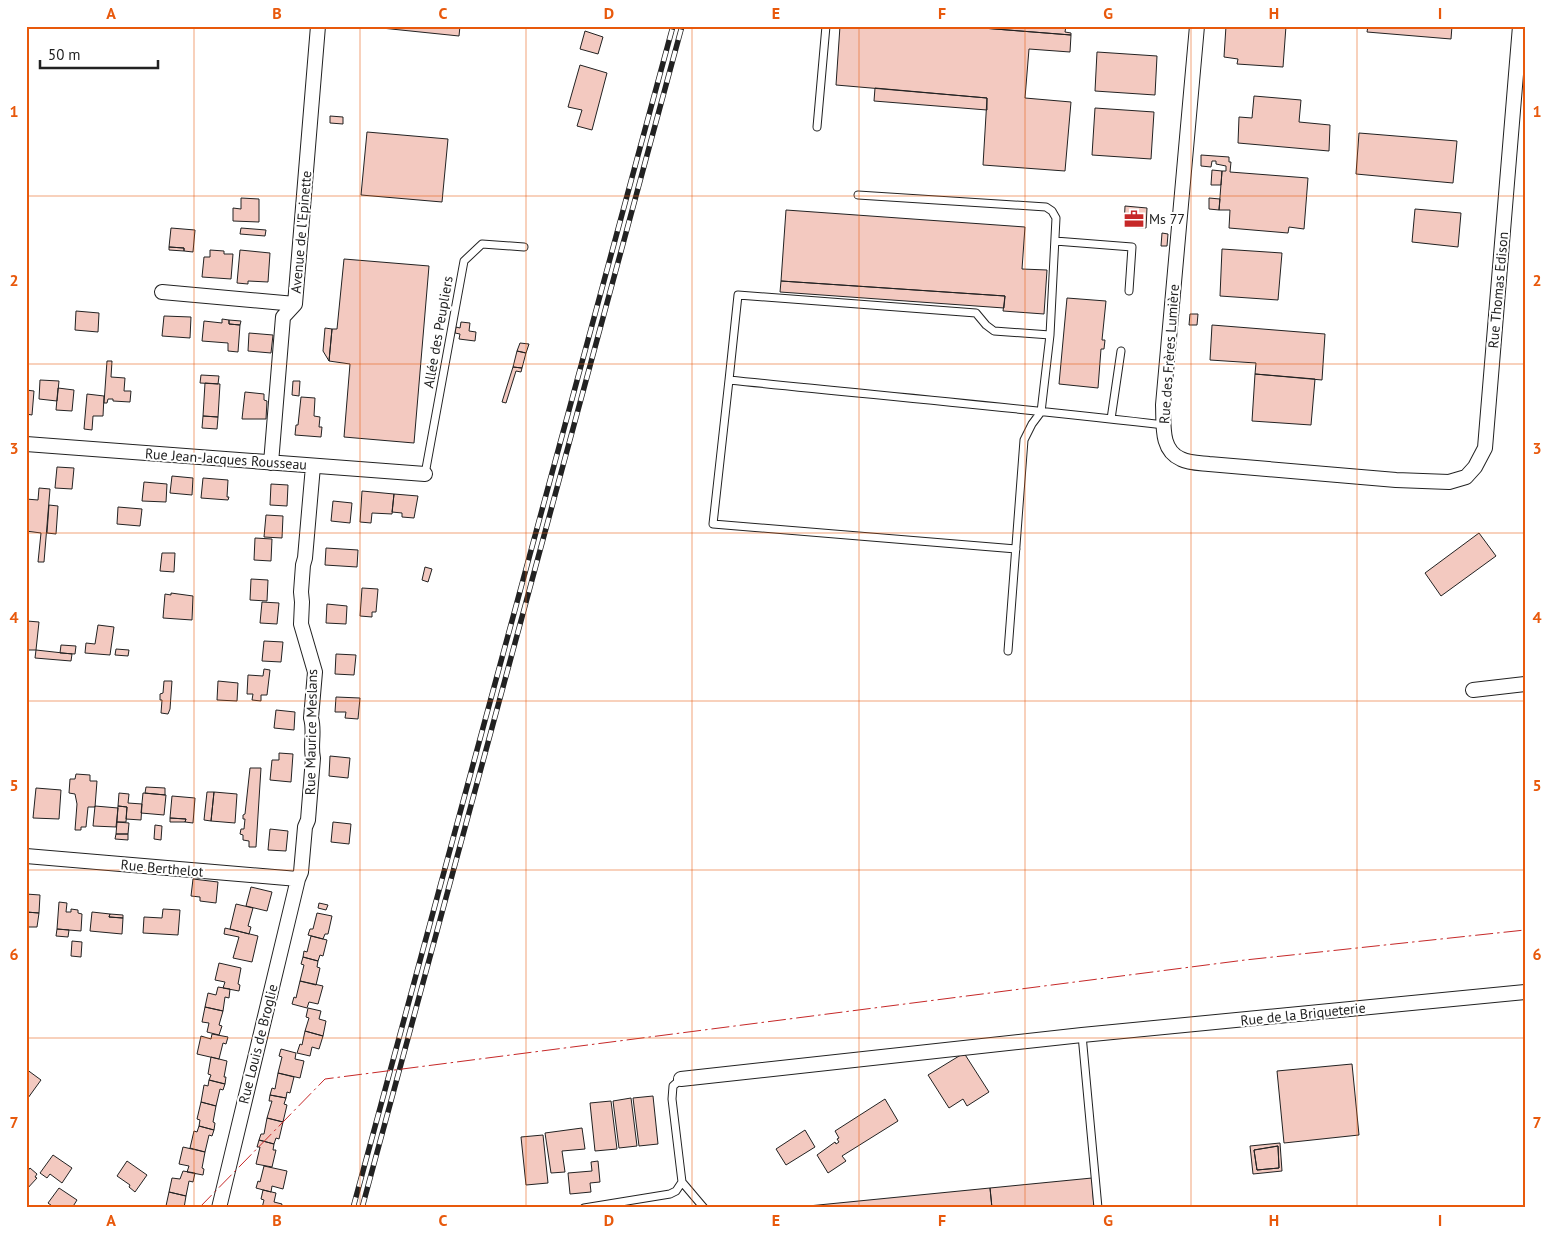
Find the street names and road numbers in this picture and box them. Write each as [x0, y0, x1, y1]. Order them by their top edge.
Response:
street label: Avenue de l'Epinette [287, 170, 315, 294]
street label: Rue Thomas Edison [1484, 231, 1512, 349]
street label: Allée des Peupliers [419, 274, 457, 390]
street label: Rue des Frères Lumière [1155, 283, 1183, 425]
street label: Rue Jean-Jacques Rousseau [144, 444, 308, 474]
street label: Rue Maurice Meslans [301, 669, 321, 795]
street label: Rue Berthelot [120, 855, 204, 881]
street label: Rue Louis de Broglie [234, 982, 282, 1106]
street label: Rue de la Briqueterie [1239, 998, 1367, 1030]

